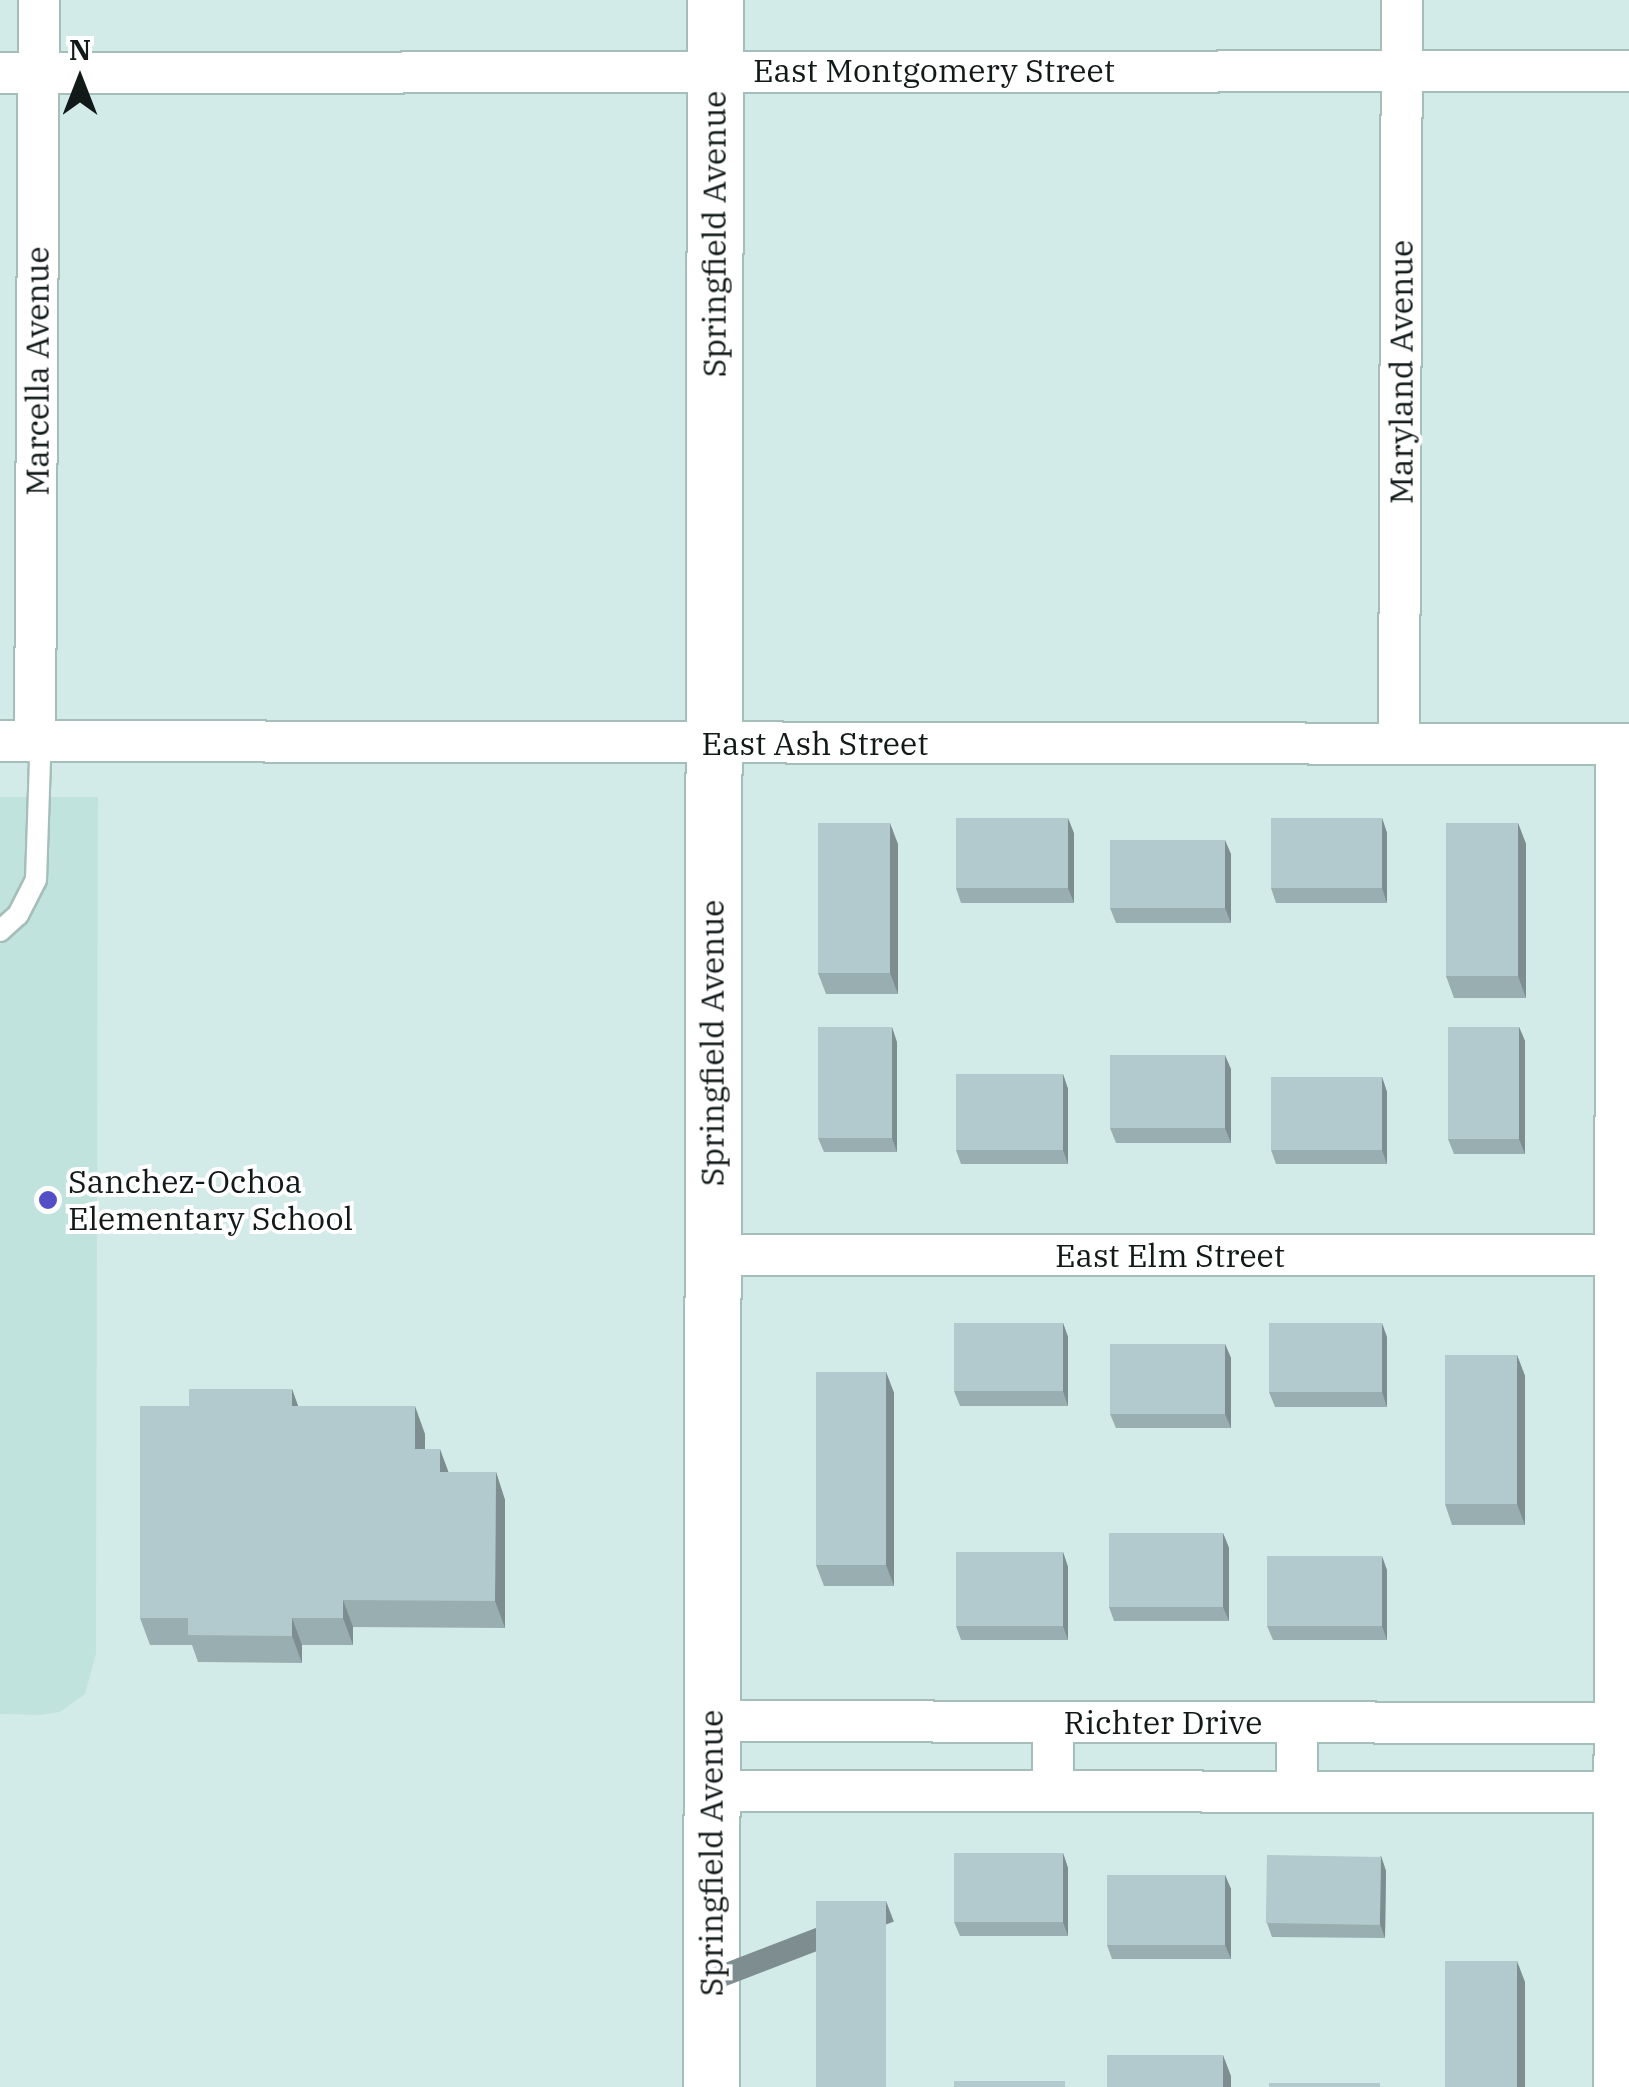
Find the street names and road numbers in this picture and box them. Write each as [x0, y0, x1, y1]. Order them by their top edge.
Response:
street label: East Montgomery Street [753, 51, 1115, 89]
street label: Springfield Avenue [695, 91, 733, 377]
street label: Maryland Avenue [1382, 240, 1420, 504]
street label: Marcella Avenue [18, 246, 56, 496]
street label: East Ash Street [702, 724, 928, 762]
street label: Springfield Avenue [693, 900, 731, 1186]
street label: East Elm Street [1055, 1236, 1285, 1274]
street label: Richter Drive [1064, 1703, 1262, 1741]
street label: Springfield Avenue [692, 1710, 730, 1996]

